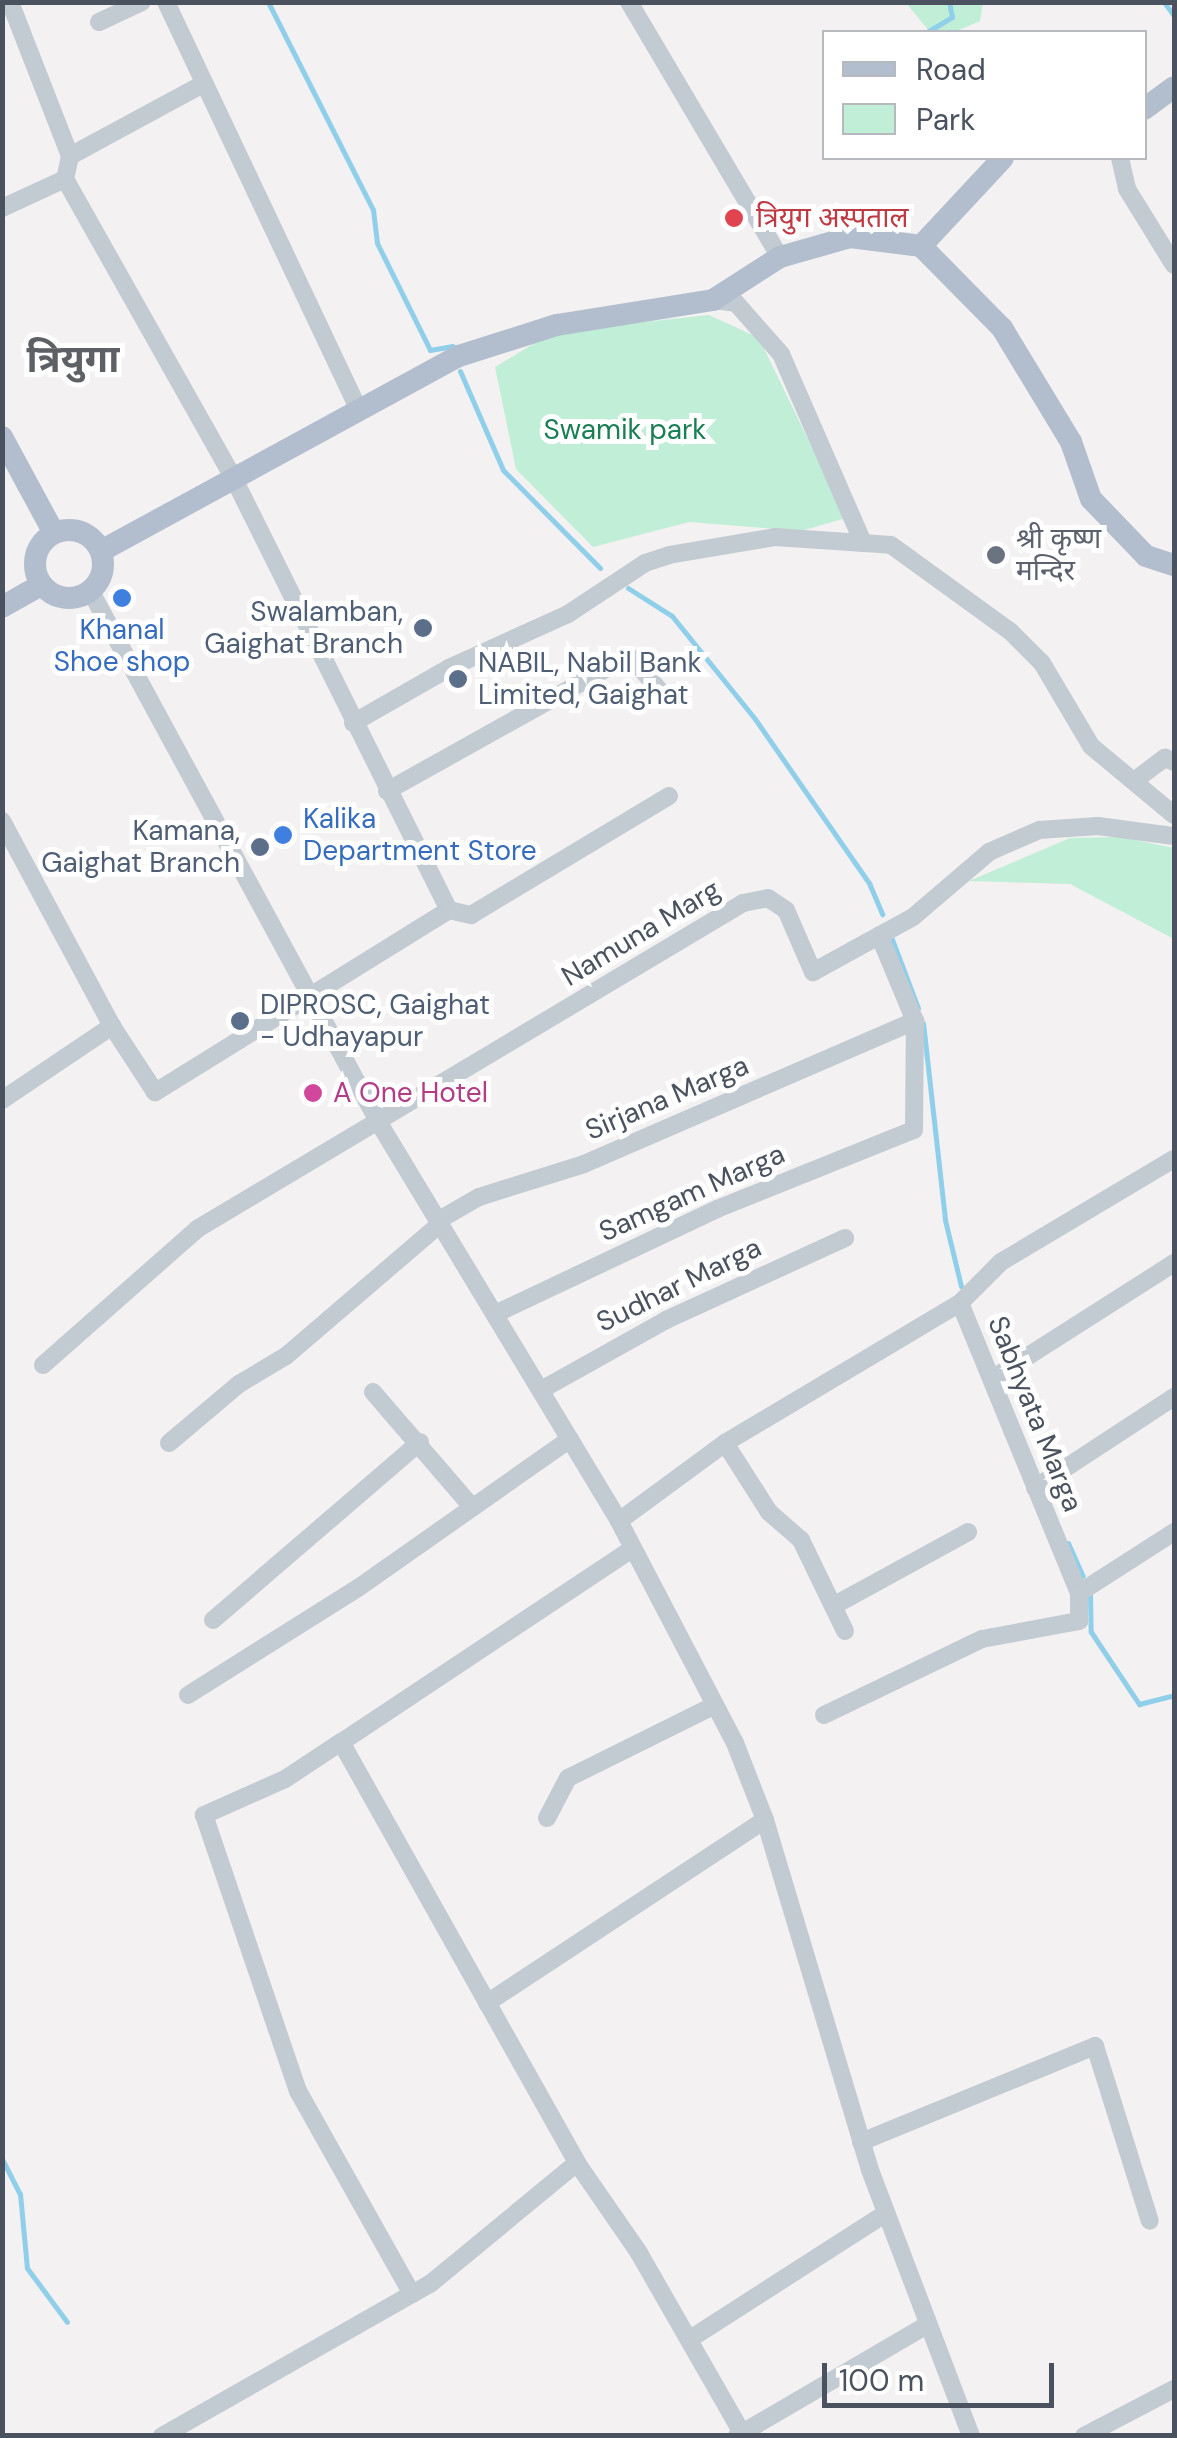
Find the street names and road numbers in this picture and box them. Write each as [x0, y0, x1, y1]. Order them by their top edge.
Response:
street label: Namuna Marg [556, 873, 726, 993]
street label: Sirjana Marga [580, 1049, 754, 1147]
street label: Samgam Marga [594, 1137, 790, 1249]
street label: Sudhar Marga [591, 1231, 767, 1339]
street label: Sabhyata Marga [981, 1311, 1089, 1517]

